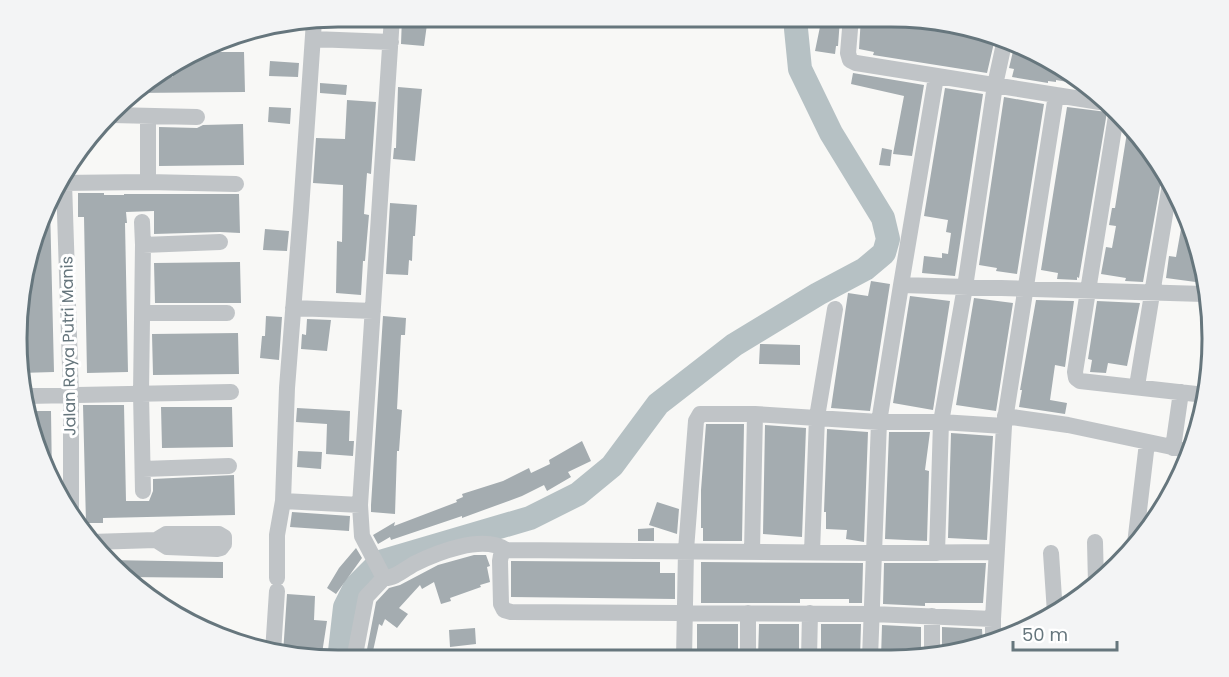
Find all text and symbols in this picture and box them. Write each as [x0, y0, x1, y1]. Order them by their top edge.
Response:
street label: Jalan Raya Putri Manis [55, 256, 82, 436]
scale bar [1013, 614, 1116, 652]
text: 50 m [1022, 622, 1068, 647]

